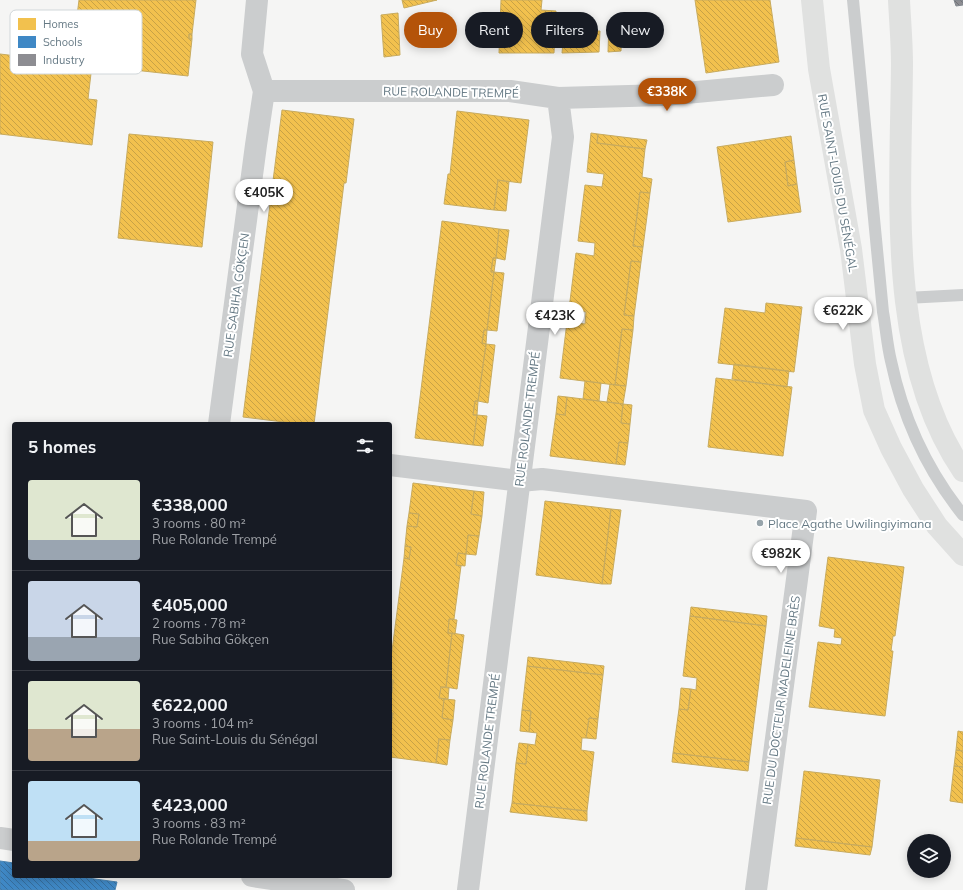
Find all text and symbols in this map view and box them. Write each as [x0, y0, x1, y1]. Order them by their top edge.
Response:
legend [10, 10, 142, 74]
chip: Buy [404, 12, 457, 48]
chip: Rent [465, 12, 523, 48]
chip: Filters [531, 12, 598, 48]
chip: New [606, 12, 664, 48]
text: Homes [43, 17, 79, 31]
text: Schools [43, 35, 82, 49]
text: Industry [43, 53, 85, 67]
pin: €338K [639, 78, 695, 112]
street label: RUE ROLANDE TREMPÉ [383, 83, 519, 101]
text: €338K [647, 83, 687, 99]
street label: RUE SAINT-LOUIS DU SÉNÉGAL [815, 93, 861, 274]
pin: €405K [236, 179, 292, 213]
text: €405K [244, 184, 284, 200]
street label: RUE SABIHA GÖKÇEN [220, 232, 252, 358]
pin: €622K [815, 297, 871, 331]
pin: €423K [527, 302, 583, 336]
text: €622K [823, 302, 863, 318]
text: €423K [535, 307, 575, 323]
street label: RUE ROLANDE TREMPÉ [511, 351, 543, 487]
icon: filters [354, 435, 376, 457]
text: 5 homes [28, 436, 96, 457]
text: €338,000 [152, 494, 228, 515]
icon: home [60, 496, 108, 544]
text: 3 rooms · 80 m² [152, 515, 246, 531]
place label: Place Agathe Uwilingiyimana [768, 516, 932, 531]
marker: Place Agathe Uwilingiyimana [755, 518, 765, 528]
text: Rue Rolande Trempé [152, 531, 277, 547]
pin: €982K [753, 540, 809, 574]
text: €982K [761, 545, 801, 561]
text: €405,000 [152, 594, 228, 615]
street label: RUE DU DOCTEUR MADELEINE BRÈS [759, 595, 803, 805]
icon: home [60, 597, 108, 645]
text: 2 rooms · 78 m² [152, 615, 246, 631]
text: Rue Sabiha Gökçen [152, 631, 269, 647]
street label: RUE ROLANDE TREMPÉ [471, 673, 503, 809]
text: €622,000 [152, 694, 228, 715]
icon: home [60, 697, 108, 745]
text: 3 rooms · 104 m² [152, 715, 253, 731]
text: Rue Saint-Louis du Sénégal [152, 731, 318, 747]
text: €423,000 [152, 794, 228, 815]
icon: home [60, 797, 108, 845]
text: 3 rooms · 83 m² [152, 815, 246, 831]
text: Rue Rolande Trempé [152, 831, 277, 847]
map controls [907, 834, 951, 878]
button: layers [907, 834, 951, 878]

